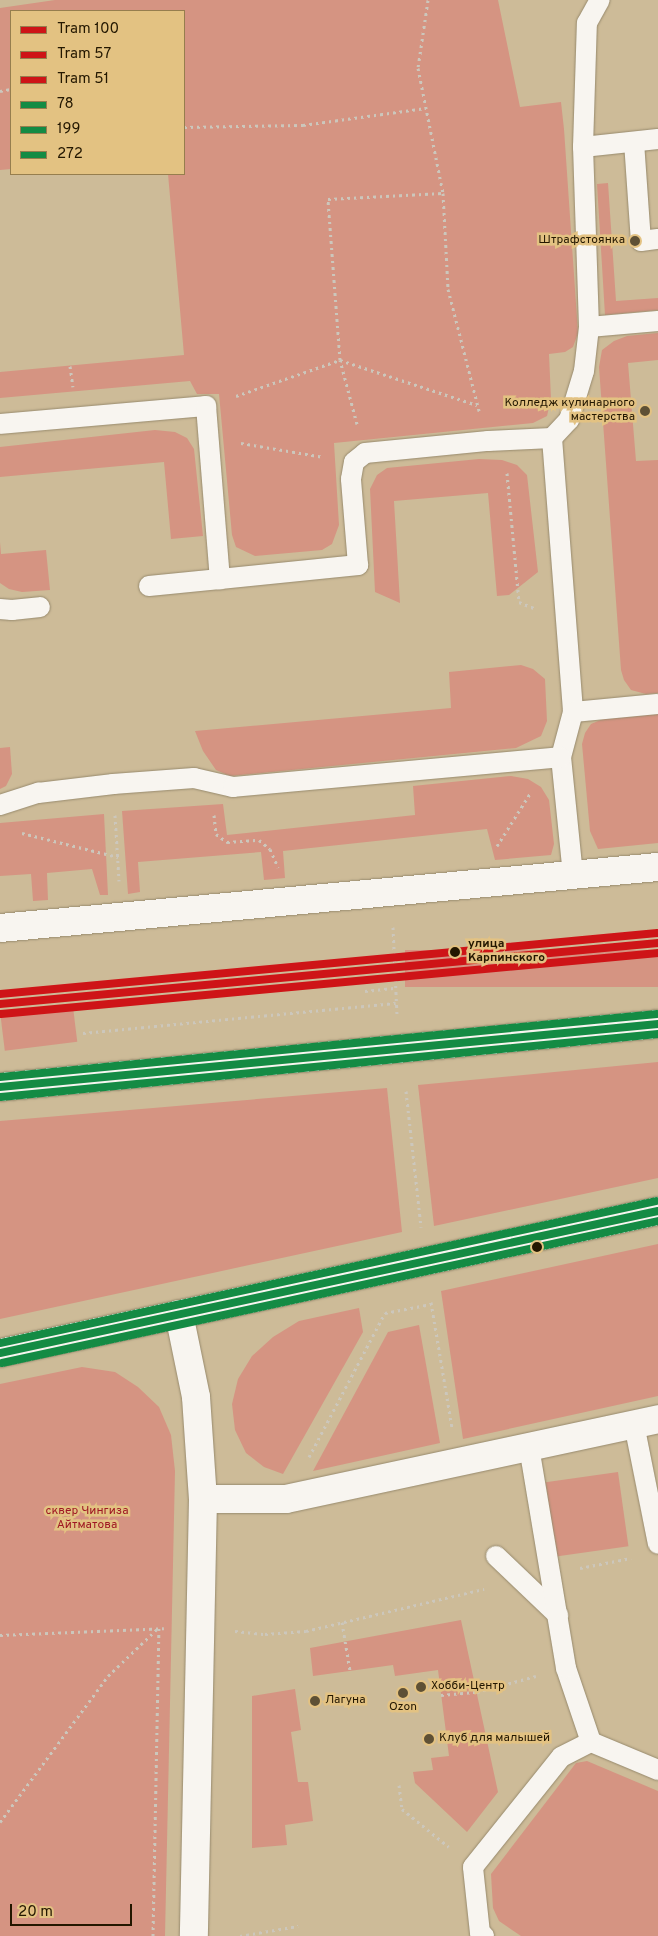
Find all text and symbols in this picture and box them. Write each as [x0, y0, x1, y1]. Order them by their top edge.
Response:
legend [10, 10, 185, 175]
text: Tram 100 [57, 20, 119, 39]
text: Tram 57 [57, 45, 111, 64]
text: Tram 51 [57, 70, 109, 89]
text: 78 [57, 95, 74, 114]
text: 199 [57, 120, 81, 139]
text: 272 [57, 145, 83, 164]
place label: Штрафстоянка [538, 234, 625, 248]
marker: Штрафстоянка [629, 235, 641, 247]
place label: Колледж кулинарного мастерства [504, 397, 635, 425]
marker: Колледж кулинарного мастерства [639, 405, 651, 417]
place label: улица Карпинского [468, 938, 545, 966]
marker: улица Карпинского [446, 943, 464, 961]
unlabelled marker [532, 1242, 542, 1252]
park label: сквер Чингиза Айтматова [45, 1505, 129, 1533]
place label: Хобби-Центр [431, 1680, 505, 1694]
marker: Хобби-Центр [415, 1681, 427, 1693]
marker: Ozon [397, 1687, 409, 1699]
place label: Лагуна [325, 1694, 366, 1708]
marker: Лагуна [309, 1695, 321, 1707]
place label: Ozon [389, 1701, 417, 1715]
place label: Клуб для малышей [439, 1732, 550, 1746]
marker: Клуб для малышей [423, 1733, 435, 1745]
scale bar [12, 1894, 135, 1926]
text: 20 m [18, 1903, 53, 1922]

